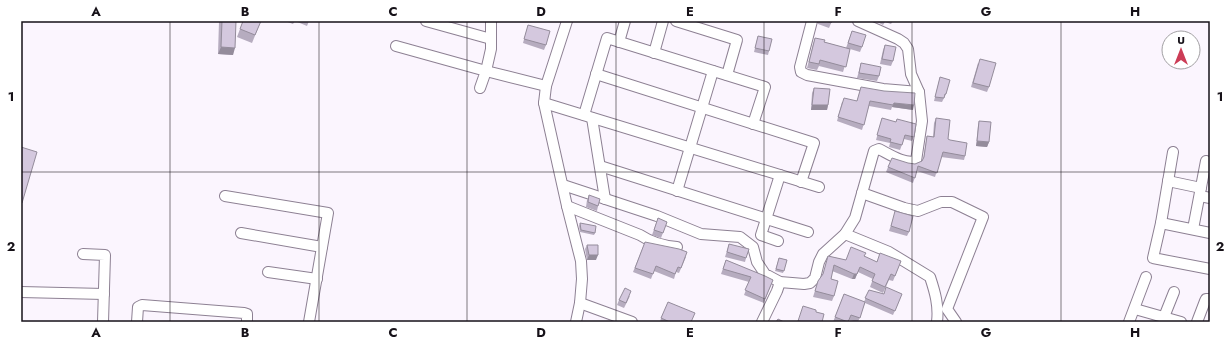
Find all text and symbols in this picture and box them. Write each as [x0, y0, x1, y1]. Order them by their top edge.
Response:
text: A [90, 2, 101, 21]
text: B [241, 2, 250, 21]
text: C [388, 2, 398, 21]
text: D [536, 2, 546, 21]
text: E [686, 2, 694, 21]
text: F [834, 2, 842, 21]
text: G [981, 2, 992, 21]
text: H [1130, 2, 1140, 21]
north arrow [1161, 30, 1201, 70]
text: U [1177, 32, 1185, 48]
text: 1 [8, 87, 14, 106]
text: 1 [1217, 87, 1223, 106]
text: 2 [7, 237, 15, 256]
text: 2 [1216, 237, 1224, 256]
text: A [90, 323, 101, 342]
text: B [241, 323, 250, 342]
text: C [388, 323, 398, 342]
text: D [536, 323, 546, 342]
text: E [686, 323, 694, 342]
text: F [834, 323, 842, 342]
text: G [981, 323, 992, 342]
text: H [1130, 323, 1140, 342]

